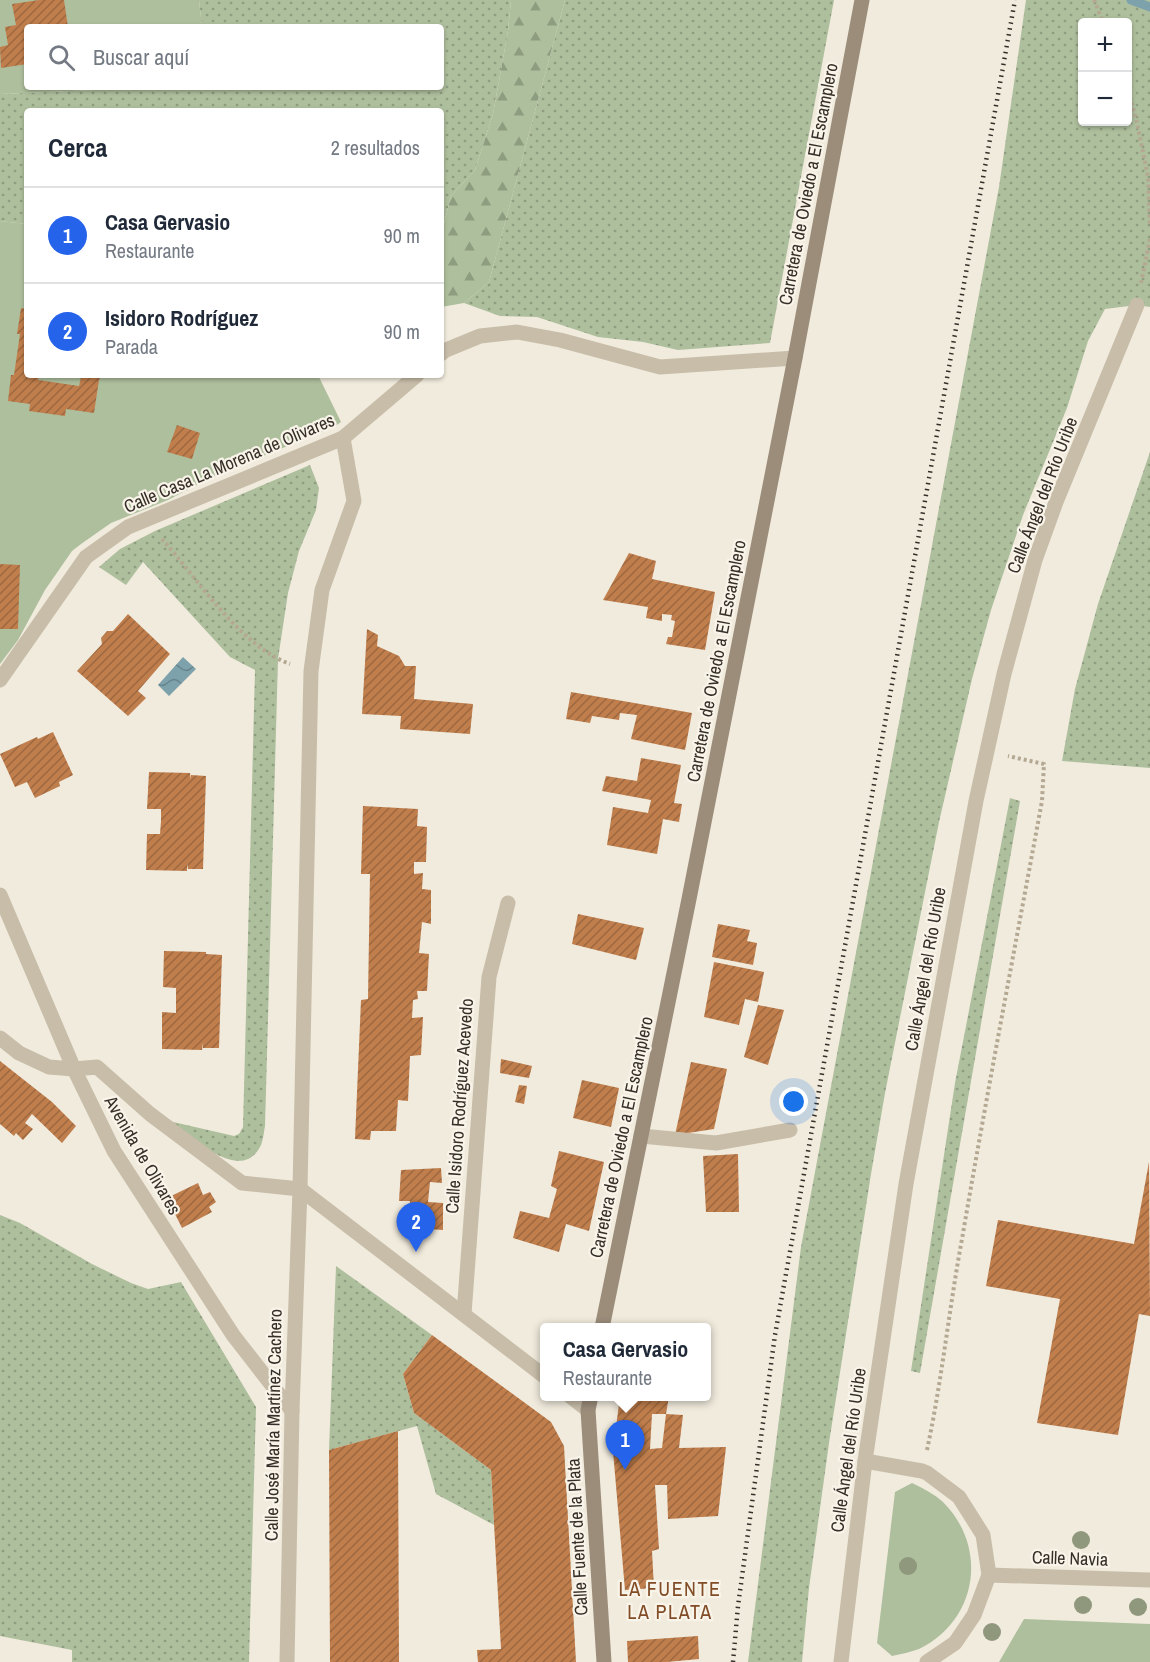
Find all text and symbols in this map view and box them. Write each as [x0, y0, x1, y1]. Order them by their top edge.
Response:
map controls [1078, 18, 1132, 126]
button: + [1078, 18, 1132, 72]
search box [24, 24, 444, 90]
icon: search [45, 41, 78, 74]
text: Buscar aquí [93, 42, 189, 72]
street label: Carretera de Oviedo a El Escamplero [772, 61, 844, 307]
button: − [1078, 72, 1132, 126]
text: Cerca [48, 130, 107, 165]
text: 2 resultados [331, 134, 420, 161]
text: Casa Gervasio [105, 207, 230, 237]
text: 1 [63, 222, 72, 249]
text: 90 m [384, 222, 420, 249]
text: Restaurante [105, 237, 194, 264]
text: Isidoro Rodríguez [105, 303, 258, 333]
text: 2 [63, 318, 72, 345]
text: 90 m [384, 318, 420, 345]
text: Parada [105, 333, 158, 360]
street label: Calle Casa La Morena de Olivares [120, 407, 338, 519]
street label: Calle Ángel del Río Uribe [1001, 413, 1083, 577]
street label: Carretera de Oviedo a El Escamplero [680, 538, 752, 784]
street label: Calle Ángel del Río Uribe [898, 885, 952, 1053]
street label: Calle Isidoro Rodríguez Acevedo [439, 997, 479, 1215]
street label: Carretera de Oviedo a El Escamplero [583, 1014, 659, 1260]
your location [779, 1087, 808, 1116]
street label: Avenida de Olivares [98, 1090, 187, 1219]
pin: 2 [396, 1202, 436, 1252]
street label: Calle José María Martínez Cachero [258, 1309, 288, 1541]
popup [540, 1323, 711, 1401]
text: Casa Gervasio [563, 1334, 688, 1364]
text: Restaurante [563, 1364, 652, 1391]
street label: Calle Ángel del Río Uribe [824, 1366, 872, 1534]
pin: 1 [606, 1420, 644, 1470]
street label: Calle Fuente de la Plata [560, 1458, 594, 1616]
street label: Calle Navia [1031, 1544, 1109, 1572]
district label: LA FUENTE LA PLATA [619, 1575, 721, 1625]

